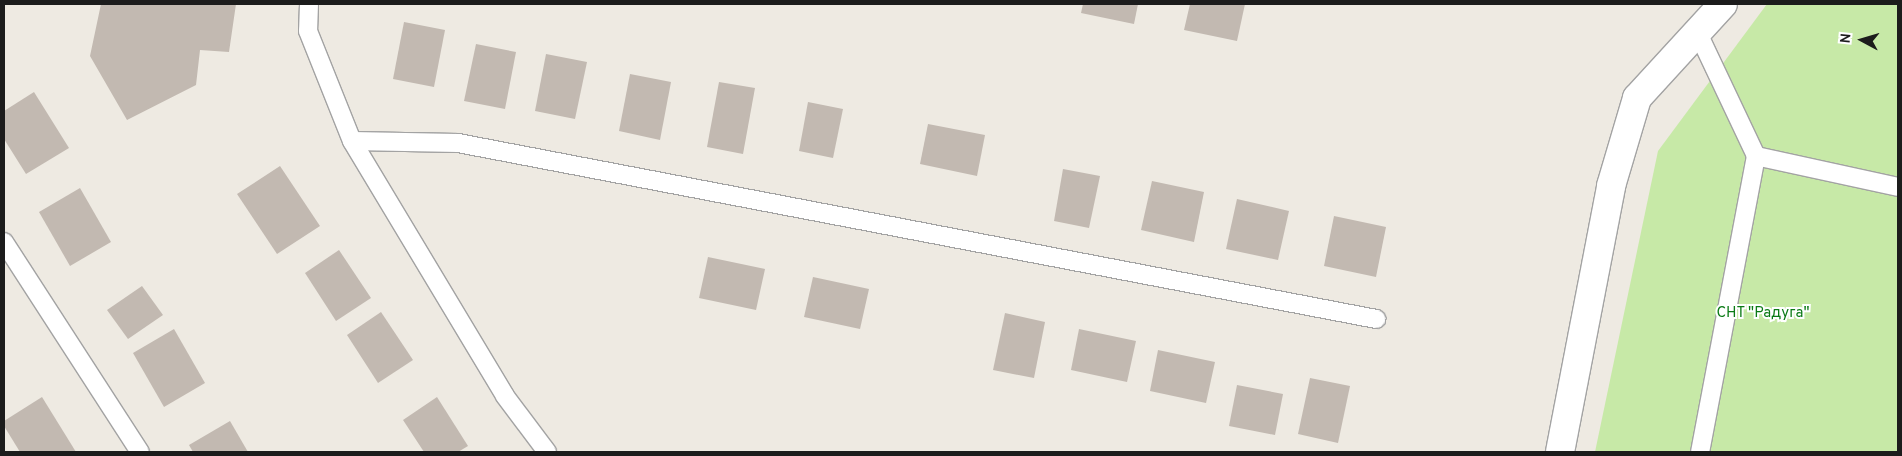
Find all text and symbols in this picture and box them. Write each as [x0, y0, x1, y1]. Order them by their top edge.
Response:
north arrow [1837, 15, 1887, 65]
text: N [1838, 32, 1856, 44]
park label: СНТ "Радуга" [1716, 305, 1810, 323]

